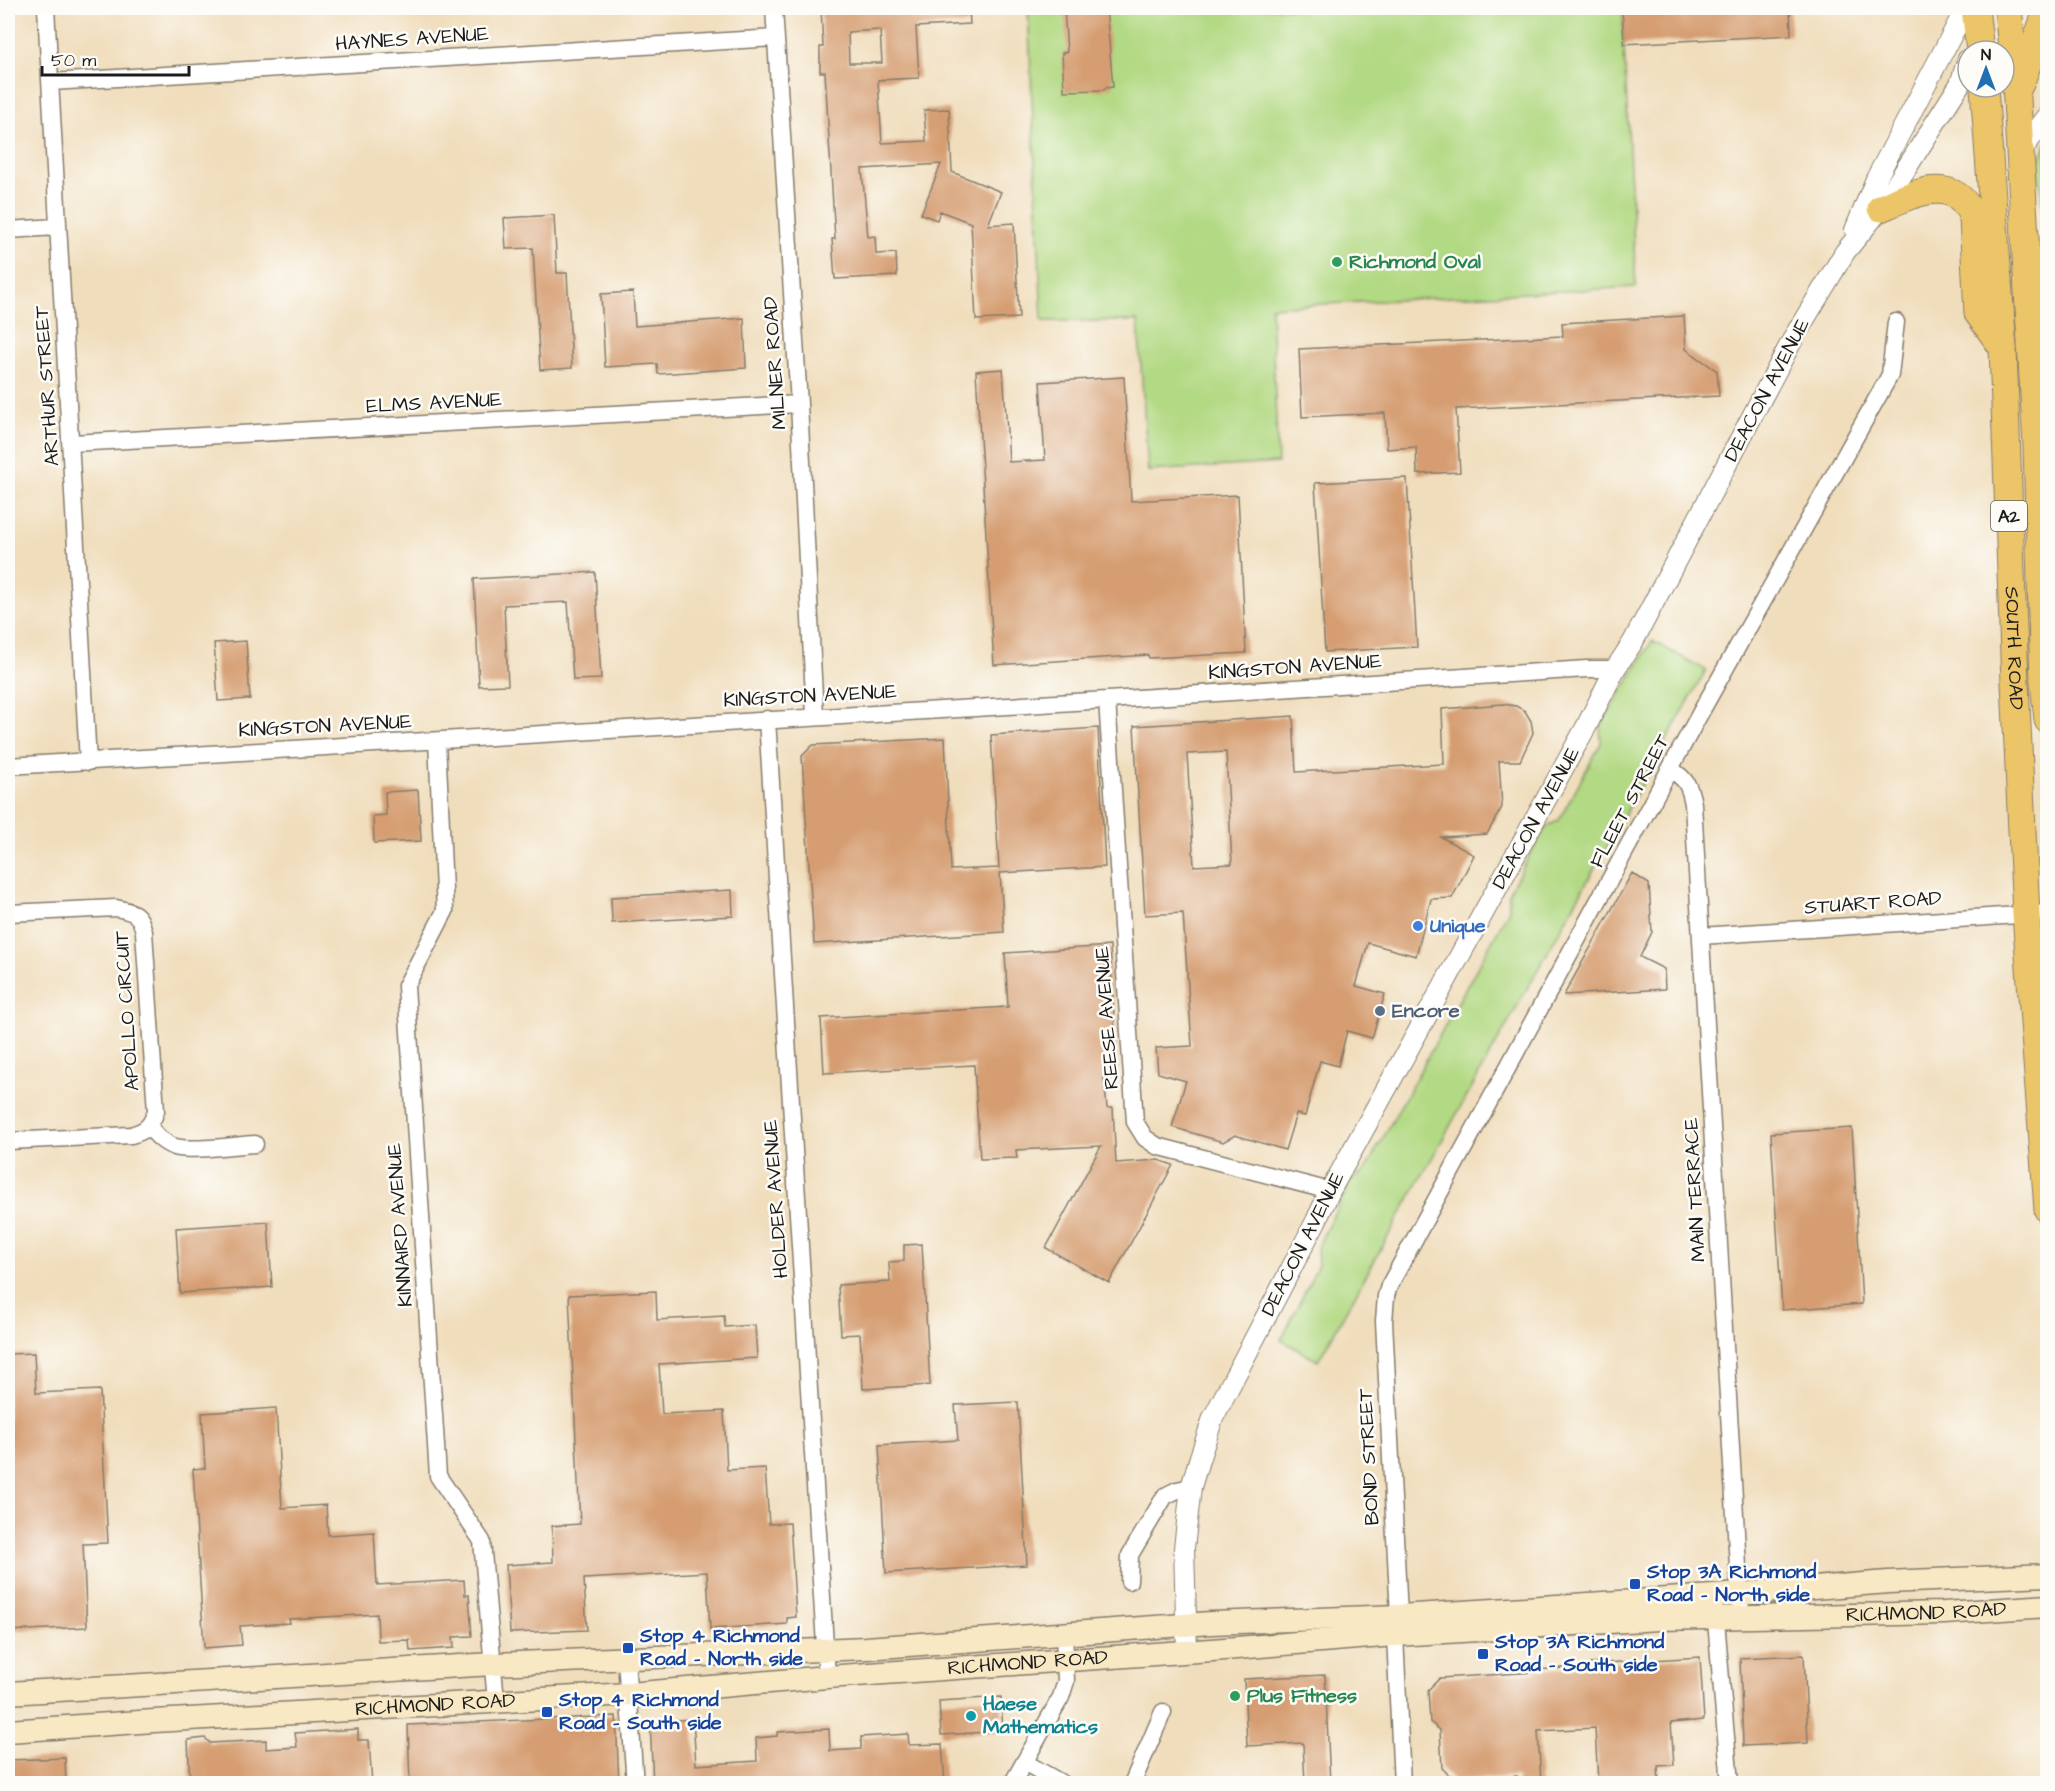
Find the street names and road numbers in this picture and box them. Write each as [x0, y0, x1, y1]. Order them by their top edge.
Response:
street label: HAYNES AVENUE [334, 20, 490, 58]
street label: MILNER ROAD [756, 295, 794, 431]
street label: ARTHUR STREET [27, 304, 67, 467]
street label: DEACON AVENUE [1717, 313, 1817, 467]
street label: ELMS AVENUE [365, 385, 503, 421]
road number: A2 [1991, 501, 2027, 531]
street label: SOUTH ROAD [1998, 586, 2030, 711]
street label: KINGSTON AVENUE [1207, 647, 1383, 687]
street label: KINGSTON AVENUE [723, 677, 898, 715]
street label: KINGSTON AVENUE [238, 707, 413, 745]
street label: FLEET STREET [1583, 729, 1677, 873]
street label: DEACON AVENUE [1485, 742, 1587, 894]
street label: STUART ROAD [1803, 884, 1943, 922]
street label: APOLLO CIRCUIT [107, 929, 147, 1092]
street label: REESE AVENUE [1088, 945, 1126, 1091]
street label: MAIN TERRACE [1677, 1117, 1713, 1263]
street label: HOLDER AVENUE [756, 1118, 796, 1279]
street label: KINNAIRD AVENUE [380, 1142, 420, 1308]
street label: DEACON AVENUE [1255, 1167, 1352, 1321]
street label: BOND STREET [1351, 1387, 1387, 1526]
street label: RICHMOND ROAD [1846, 1595, 2007, 1629]
street label: RICHMOND ROAD [947, 1643, 1109, 1683]
street label: RICHMOND ROAD [354, 1686, 516, 1724]

